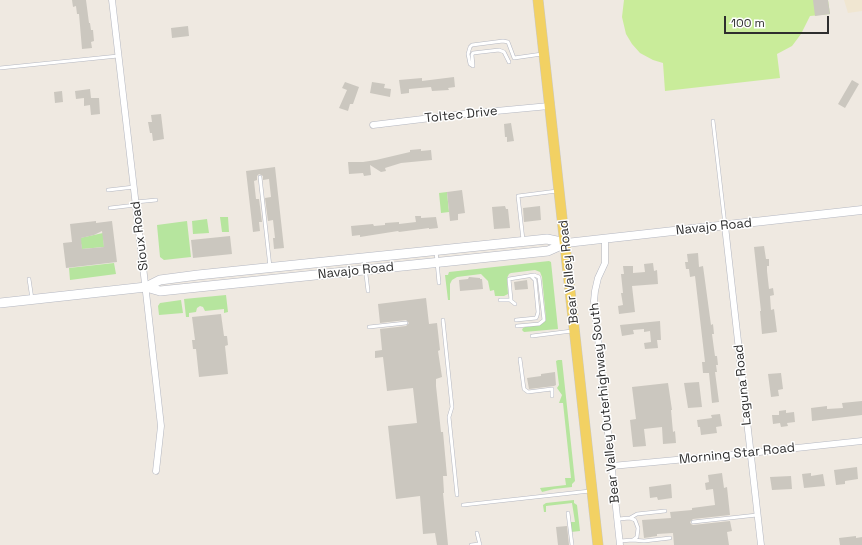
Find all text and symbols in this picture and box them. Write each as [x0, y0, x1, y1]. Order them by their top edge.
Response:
scale bar [726, 8, 831, 34]
text: 100 m [731, 15, 765, 31]
street label: Toltec Drive [424, 103, 498, 127]
street label: Sioux Road [128, 200, 152, 272]
street label: Navajo Road [675, 215, 753, 239]
street label: Bear Valley Road [556, 219, 582, 325]
street label: Navajo Road [317, 259, 395, 283]
street label: Bear Valley Outerhighway South [587, 302, 623, 504]
street label: Laguna Road [731, 344, 755, 426]
street label: Morning Star Road [678, 440, 796, 468]

